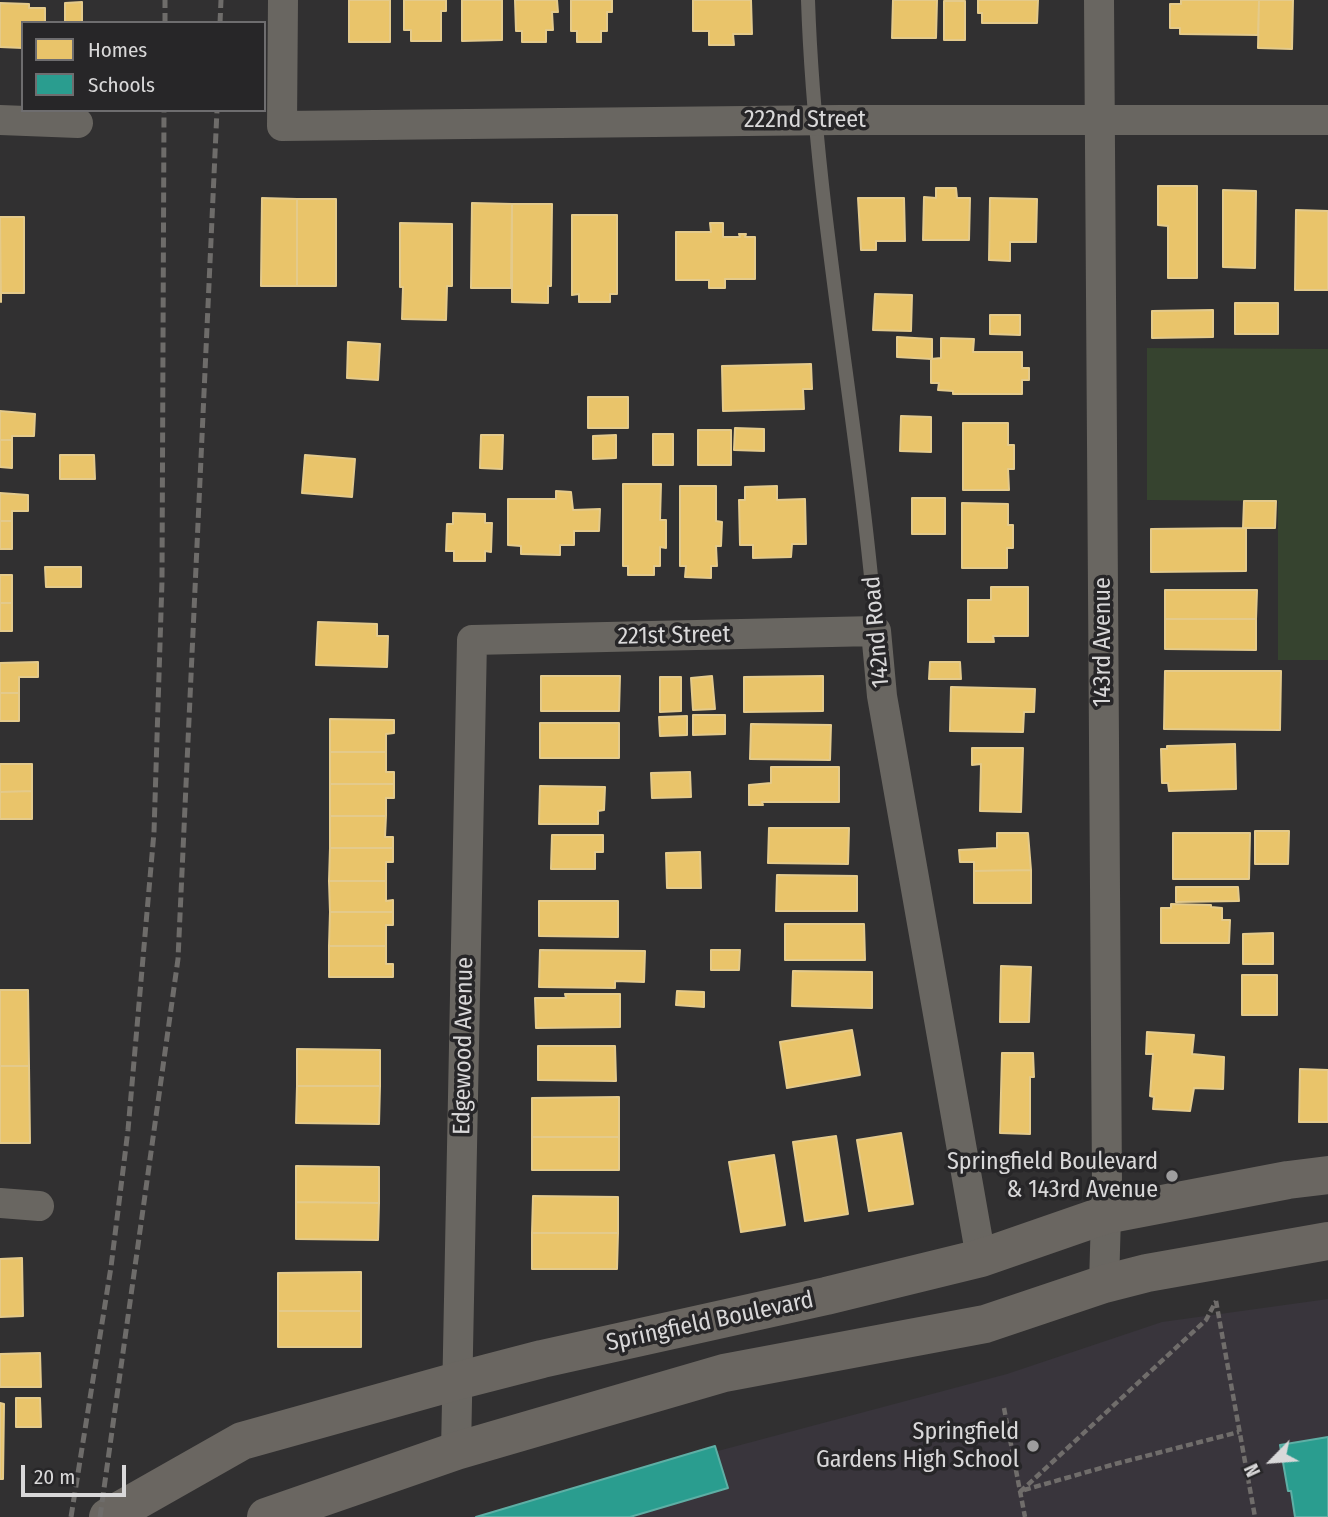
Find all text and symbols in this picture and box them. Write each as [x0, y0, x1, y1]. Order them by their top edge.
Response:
legend [21, 21, 266, 112]
text: Homes [88, 37, 147, 63]
text: Schools [88, 72, 155, 98]
street label: 222nd Street [744, 106, 866, 134]
street label: 142nd Road [858, 575, 896, 689]
street label: 143rd Avenue [1089, 577, 1117, 707]
street label: 221st Street [617, 621, 731, 651]
street label: Edgewood Avenue [448, 957, 480, 1135]
place label: Springfield Boulevard & 143rd Avenue [947, 1148, 1158, 1204]
marker: Springfield Boulevard & 143rd Avenue [1164, 1168, 1180, 1184]
street label: Springfield Boulevard [604, 1286, 816, 1358]
place label: Springfield Gardens High School [816, 1418, 1019, 1474]
north arrow [1237, 1426, 1307, 1496]
marker: Springfield Gardens High School [1025, 1438, 1041, 1454]
scale bar [24, 1450, 130, 1494]
text: N [1240, 1460, 1265, 1480]
text: 20 m [34, 1464, 75, 1490]

